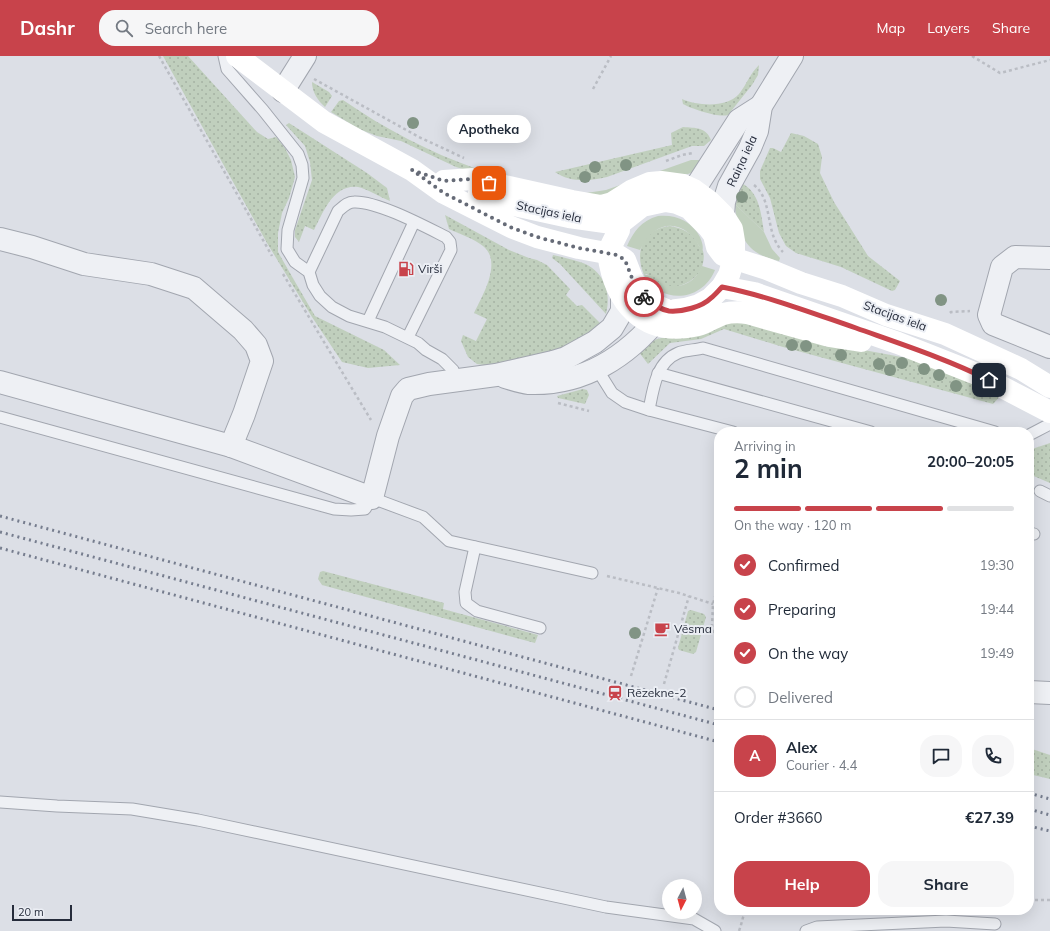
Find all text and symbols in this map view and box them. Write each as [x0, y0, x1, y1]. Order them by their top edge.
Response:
search box [99, 10, 379, 46]
text: Dashr [20, 16, 75, 40]
icon: search [113, 17, 135, 39]
text: Search here [145, 19, 227, 38]
text: Map [876, 19, 905, 37]
text: Layers [927, 19, 970, 37]
text: Share [992, 19, 1030, 37]
callout: Apotheka [447, 115, 531, 143]
text: Apotheka [459, 121, 519, 137]
street label: Raiņa iela [723, 133, 761, 189]
pin [472, 166, 506, 200]
icon: bag [478, 172, 500, 194]
street label: Stacijas iela [515, 197, 583, 226]
fuel station icon: Virši [397, 260, 415, 278]
place label: Virši [418, 261, 442, 276]
courier [624, 277, 664, 317]
icon: bike [633, 286, 655, 308]
street label: Stacijas iela [861, 297, 929, 334]
pin [972, 363, 1006, 397]
icon: home [978, 369, 1000, 391]
text: Arriving in [734, 438, 796, 454]
text: 2 min [734, 452, 803, 485]
text: 20:00–20:05 [927, 452, 1014, 471]
text: On the way · 120 m [734, 517, 851, 533]
icon: check [734, 554, 756, 576]
text: Confirmed [768, 556, 839, 575]
text: 19:30 [980, 557, 1014, 573]
icon: check [734, 598, 756, 620]
text: Preparing [768, 600, 836, 619]
text: 19:44 [980, 601, 1014, 617]
cafe icon: Vēsma [653, 620, 671, 638]
place label: Vēsma [674, 621, 712, 636]
icon: check [734, 642, 756, 664]
text: On the way [768, 644, 848, 663]
text: 19:49 [980, 645, 1014, 661]
station icon: Rēzekne-2 [606, 684, 624, 702]
place label: Rēzekne-2 [627, 685, 687, 700]
text: Delivered [768, 688, 833, 707]
button: chat [920, 735, 962, 777]
button: phone [972, 735, 1014, 777]
text: Alex [786, 738, 818, 757]
text: A [749, 746, 761, 765]
text: Courier · 4.4 [786, 757, 857, 773]
text: Order #3660 [734, 808, 822, 827]
text: €27.39 [965, 808, 1014, 827]
button: Help [734, 861, 870, 907]
button: Share [878, 861, 1014, 907]
north arrow [662, 879, 702, 919]
map controls [662, 879, 702, 919]
scale bar [12, 903, 72, 922]
text: 20 m [18, 905, 44, 919]

